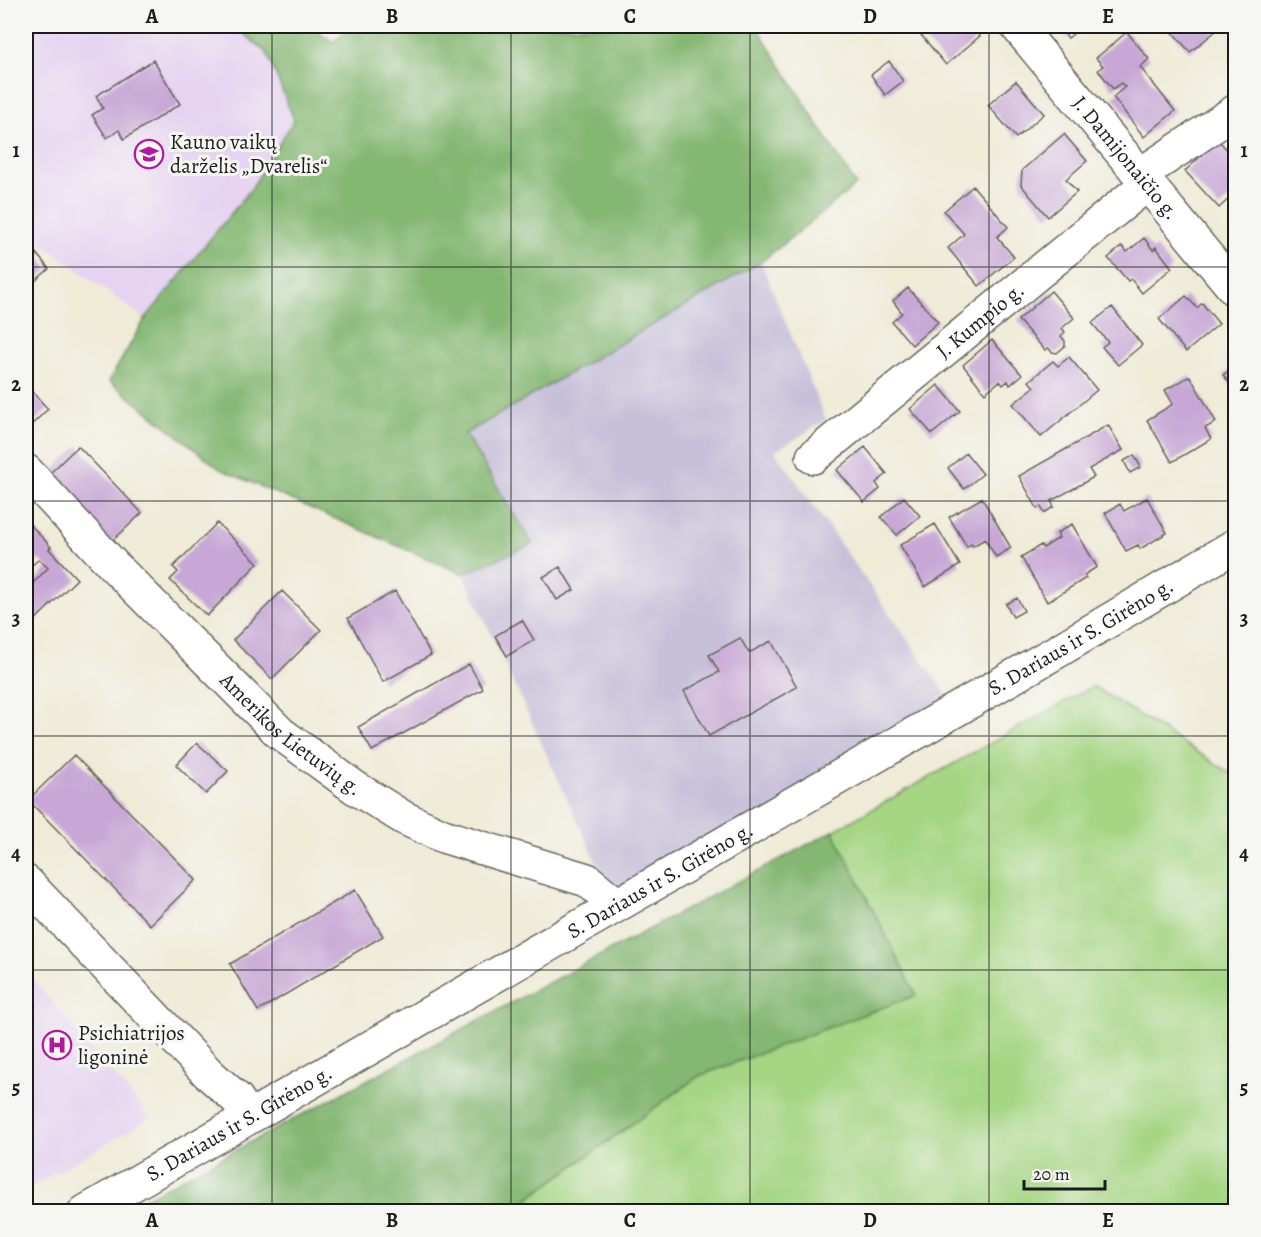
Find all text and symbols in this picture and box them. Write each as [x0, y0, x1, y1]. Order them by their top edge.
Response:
text: A [145, 3, 159, 30]
text: B [386, 3, 398, 30]
text: C [624, 3, 636, 30]
text: D [863, 3, 877, 30]
text: E [1102, 3, 1114, 30]
street label: J. Damijonaičio g. [1066, 90, 1186, 226]
place label: Kauno vaikų darželis „Dvarelis“ [170, 128, 327, 180]
text: 1 [12, 137, 20, 164]
text: 1 [1240, 137, 1248, 164]
school or university icon: Kauno vaikų darželis „Dvarelis“ [133, 138, 165, 170]
street label: J. Kumpio g. [930, 276, 1030, 365]
text: 2 [11, 371, 21, 398]
text: 2 [1239, 371, 1249, 398]
street label: S. Dariaus ir S. Girėno g. [983, 571, 1179, 702]
text: 3 [12, 605, 20, 632]
text: 3 [1240, 605, 1248, 632]
street label: Amerikos Lietuvių g. [213, 666, 367, 802]
street label: S. Dariaus ir S. Girėno g. [562, 816, 758, 945]
text: 4 [11, 840, 21, 867]
text: 4 [1239, 840, 1249, 867]
place label: Psichiatrijos ligoninė [78, 1019, 185, 1071]
hospital icon: Psichiatrijos ligoninė [41, 1029, 73, 1061]
street label: S. Dariaus ir S. Girėno g. [141, 1058, 337, 1188]
text: 5 [12, 1074, 20, 1101]
text: 5 [1240, 1074, 1248, 1101]
scale bar [1024, 1153, 1105, 1191]
text: 20 m [1033, 1162, 1070, 1186]
text: A [145, 1207, 159, 1234]
text: B [386, 1207, 398, 1234]
text: C [624, 1207, 636, 1234]
text: D [863, 1207, 877, 1234]
text: E [1102, 1207, 1114, 1234]

